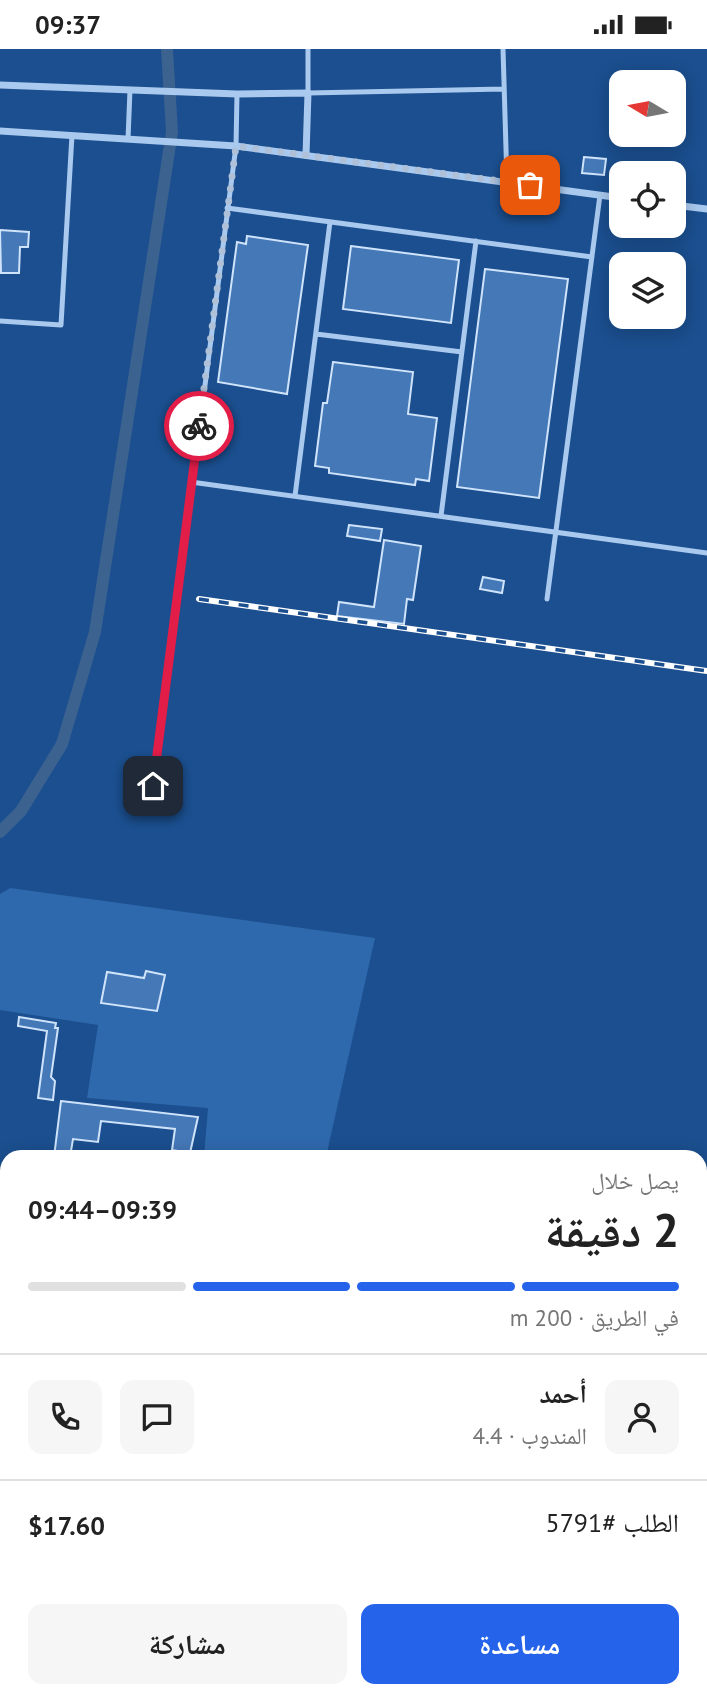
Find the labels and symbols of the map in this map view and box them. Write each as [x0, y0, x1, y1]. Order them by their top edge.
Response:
north arrow [609, 70, 686, 147]
pin [500, 155, 560, 215]
courier [164, 391, 234, 461]
pin [123, 756, 183, 816]

